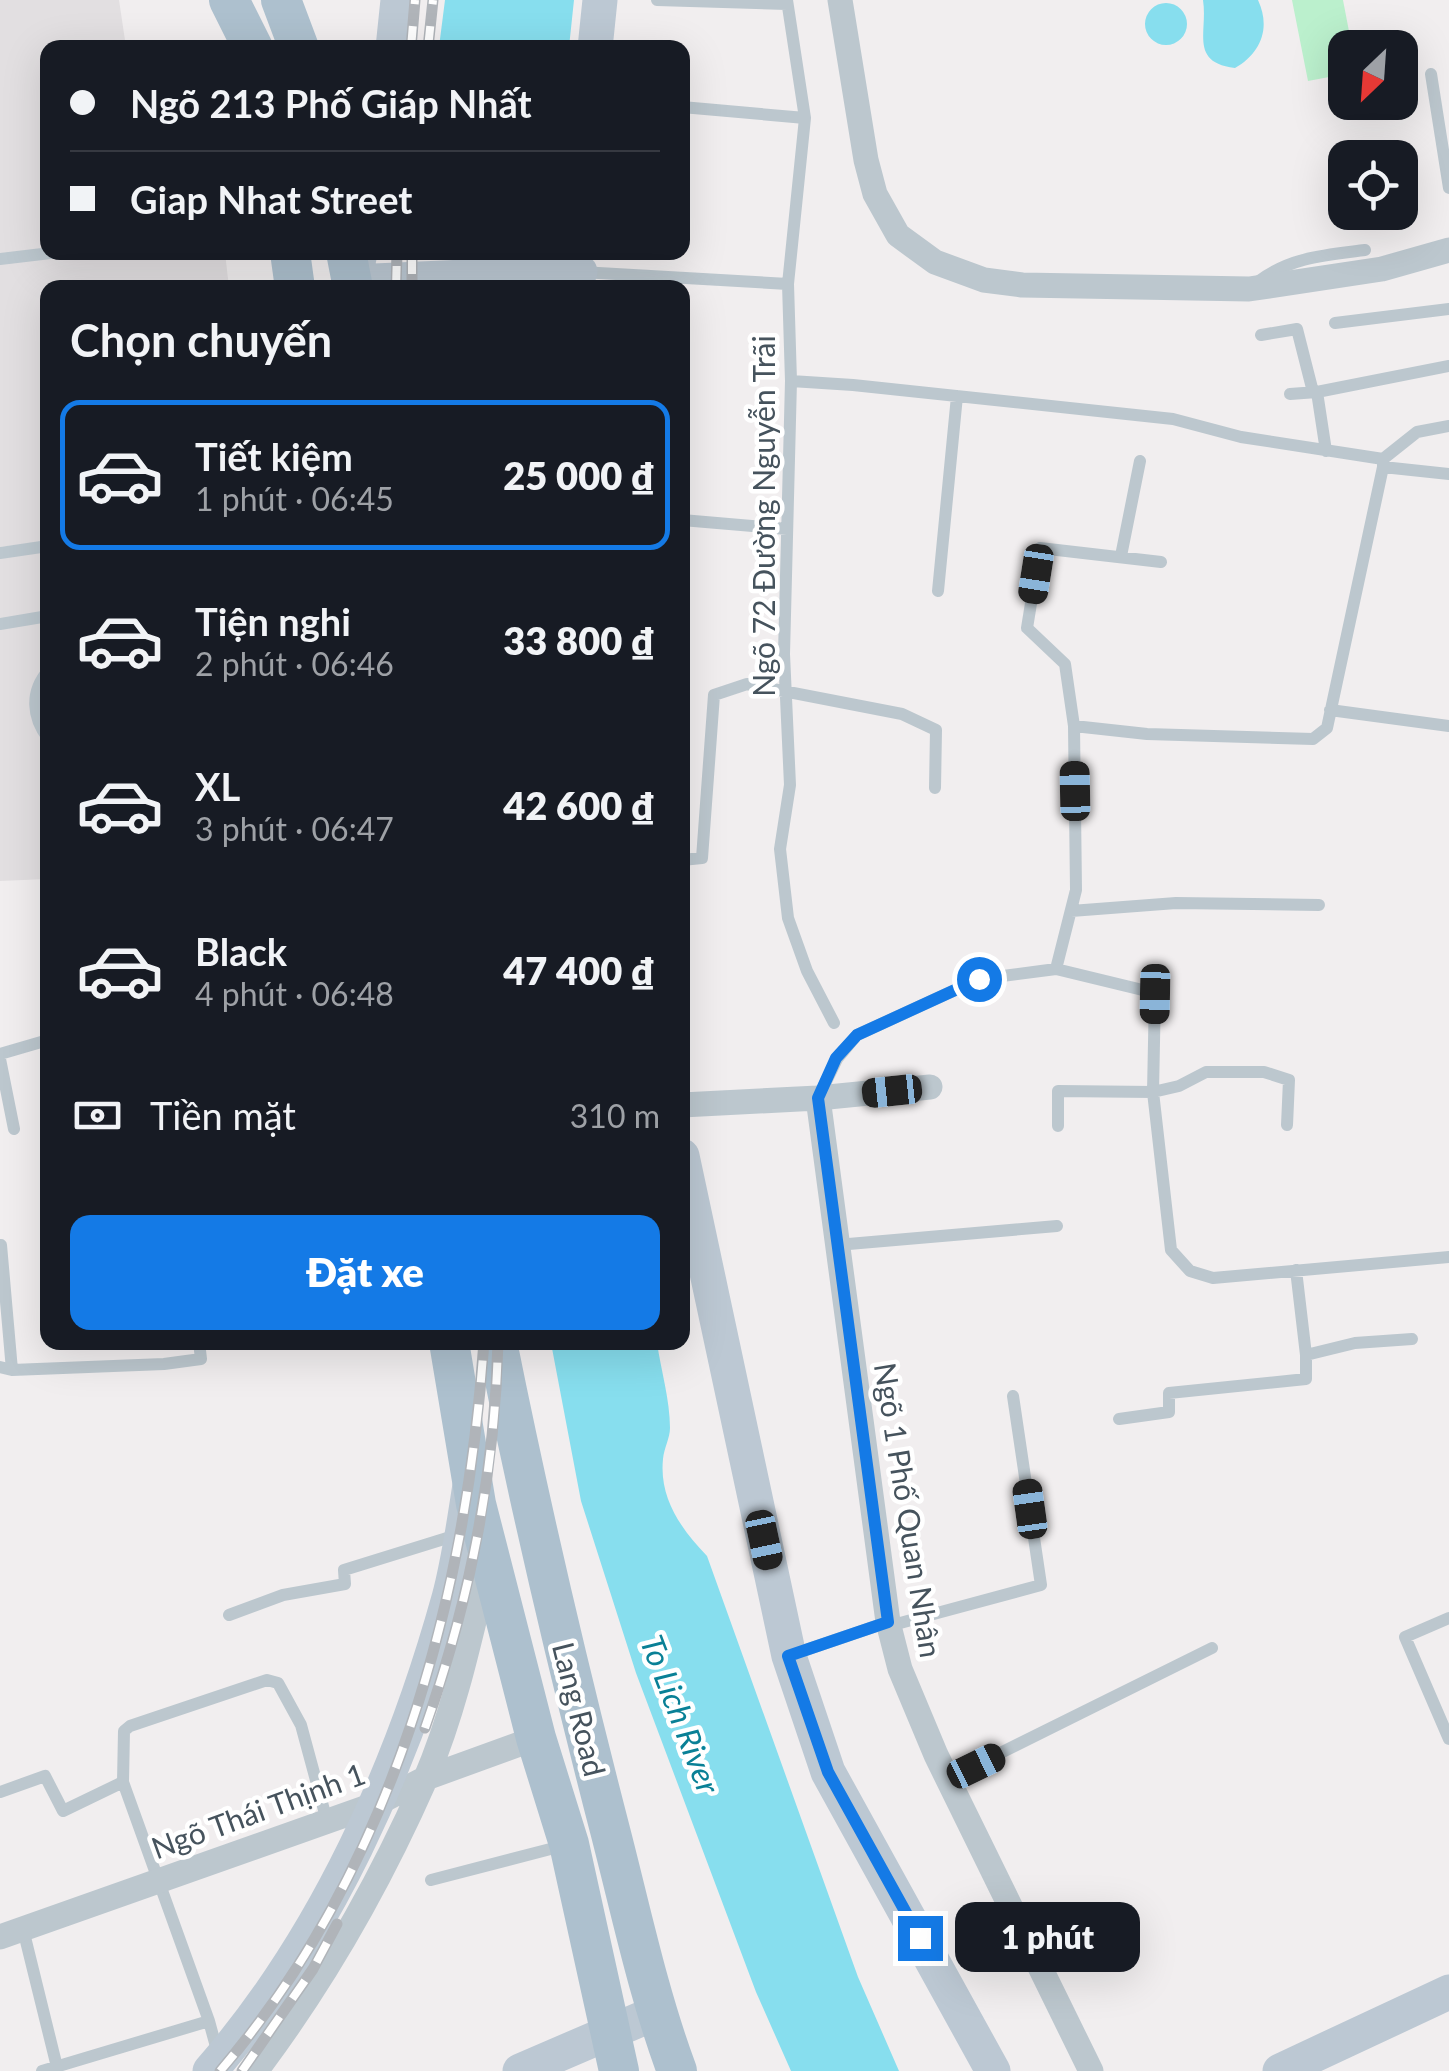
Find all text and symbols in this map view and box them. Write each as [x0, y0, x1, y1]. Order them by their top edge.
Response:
north arrow [1328, 30, 1418, 120]
map controls [1328, 30, 1418, 230]
text: Ngõ 213 Phố Giáp Nhất [130, 80, 532, 126]
button: locate [1328, 140, 1418, 230]
text: Giap Nhat Street [130, 176, 412, 222]
text: Chọn chuyến [70, 313, 332, 367]
street label: Ngõ 72 Đường Nguyễn Trãi [745, 335, 781, 697]
icon: car [75, 430, 165, 520]
text: Tiết kiệm [195, 433, 353, 479]
text: 25 000 ₫ [503, 452, 655, 498]
text: 1 phút · 06:45 [195, 479, 394, 518]
car [1016, 542, 1056, 606]
icon: car [75, 595, 165, 685]
text: Tiện nghi [195, 598, 351, 644]
text: 33 800 ₫ [503, 617, 655, 663]
text: 2 phút · 06:46 [195, 644, 394, 683]
icon: car [75, 760, 165, 850]
car [1059, 761, 1091, 821]
text: XL [195, 763, 240, 809]
text: 42 600 ₫ [503, 782, 655, 828]
text: 3 phút · 06:47 [195, 809, 394, 848]
icon: car [75, 925, 165, 1015]
text: Black [195, 928, 287, 974]
text: 47 400 ₫ [503, 947, 655, 993]
route start [957, 957, 1002, 1002]
car [1139, 964, 1171, 1024]
text: 4 phút · 06:48 [195, 974, 394, 1013]
car [861, 1073, 923, 1109]
icon: cash [70, 1088, 125, 1143]
text: Tiền mặt [150, 1092, 296, 1138]
text: 310 m [570, 1096, 660, 1135]
button: Đặt xe [70, 1215, 660, 1330]
street label: Ngõ 1 Phố Quan Nhân [868, 1360, 950, 1660]
car [1011, 1477, 1049, 1541]
car [743, 1508, 785, 1572]
water label: To Lich River [633, 1629, 729, 1800]
street label: Lang Road [546, 1638, 614, 1780]
car [942, 1739, 1010, 1793]
street label: Ngõ Thái Thịnh 1 [146, 1755, 370, 1865]
callout: 1 phút [955, 1903, 1140, 1973]
route end [898, 1916, 943, 1961]
text: 1 phút [1001, 1917, 1094, 1956]

